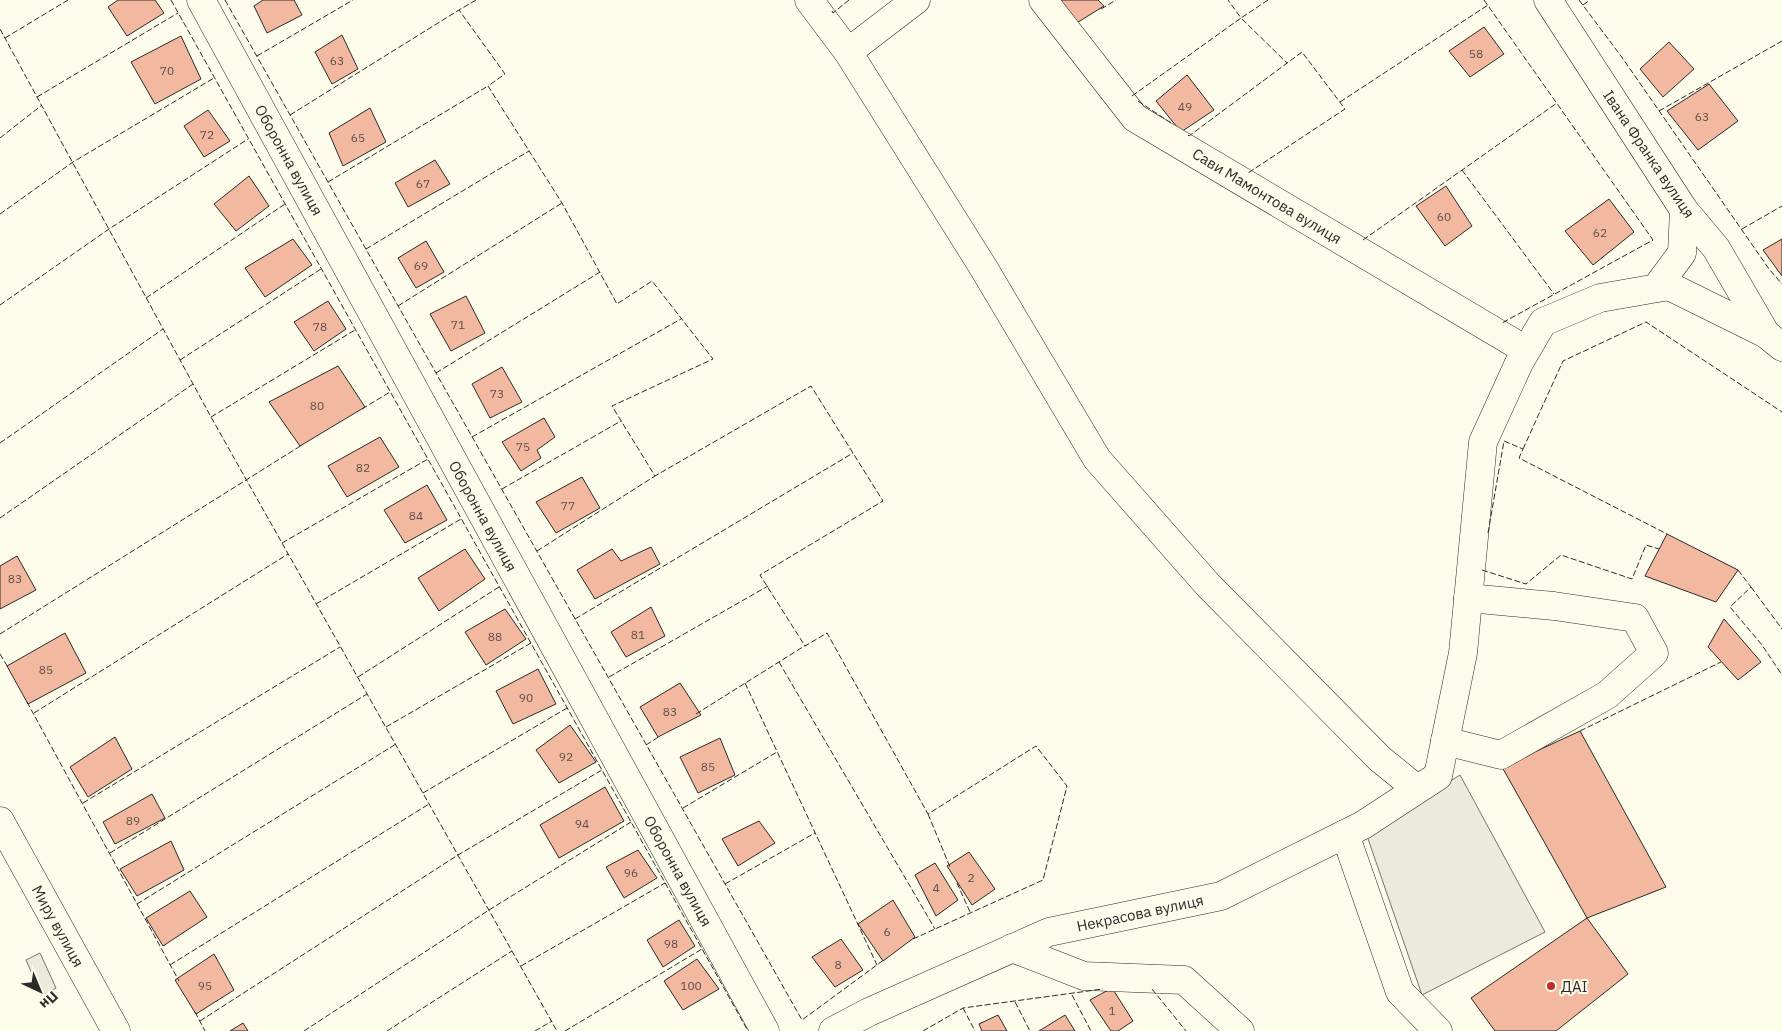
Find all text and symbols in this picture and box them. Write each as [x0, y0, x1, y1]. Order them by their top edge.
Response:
house number: 58 [1469, 46, 1483, 61]
house number: 63 [330, 53, 344, 68]
house number: 70 [160, 63, 174, 78]
street label: Івана Франка вулиця [1599, 86, 1699, 222]
house number: 49 [1178, 99, 1192, 114]
street label: Оборонна вулиця [251, 101, 327, 219]
house number: 63 [1695, 109, 1709, 124]
house number: 72 [200, 127, 214, 142]
house number: 65 [351, 130, 365, 145]
street label: Сави Мамонтова вулиця [1189, 144, 1345, 248]
house number: 67 [416, 176, 430, 191]
house number: 60 [1437, 209, 1451, 224]
house number: 62 [1593, 225, 1607, 240]
house number: 69 [414, 258, 428, 273]
house number: 71 [451, 317, 465, 332]
house number: 78 [313, 319, 327, 334]
house number: 73 [490, 386, 504, 401]
house number: 80 [310, 398, 324, 413]
house number: 75 [516, 439, 530, 454]
street label: Оборонна вулиця [445, 457, 521, 575]
house number: 82 [356, 460, 370, 475]
house number: 77 [561, 498, 575, 513]
house number: 84 [409, 508, 423, 523]
house number: 83 [8, 571, 22, 586]
house number: 81 [631, 627, 645, 642]
house number: 88 [488, 629, 502, 644]
house number: 85 [39, 662, 53, 677]
house number: 90 [519, 690, 533, 705]
house number: 83 [663, 704, 677, 719]
house number: 92 [559, 749, 573, 764]
house number: 85 [701, 759, 715, 774]
street label: Оборонна вулиця [640, 812, 716, 930]
house number: 89 [126, 813, 140, 828]
house number: 94 [575, 816, 589, 831]
house number: 96 [624, 865, 638, 880]
house number: 2 [967, 870, 975, 885]
house number: 4 [932, 880, 940, 895]
street label: Миру вулиця [28, 882, 88, 970]
street label: Некрасова вулиця [1075, 890, 1205, 936]
house number: 6 [883, 924, 891, 939]
house number: 98 [664, 936, 678, 951]
house number: 8 [834, 957, 842, 972]
north arrow [15, 966, 65, 1016]
place label: ДАІ [1561, 977, 1588, 996]
house number: 95 [198, 978, 212, 993]
house number: 100 [680, 978, 702, 993]
marker: ДАІ [1545, 980, 1557, 992]
text: Пн [36, 987, 62, 1013]
house number: 1 [1108, 1003, 1116, 1018]

